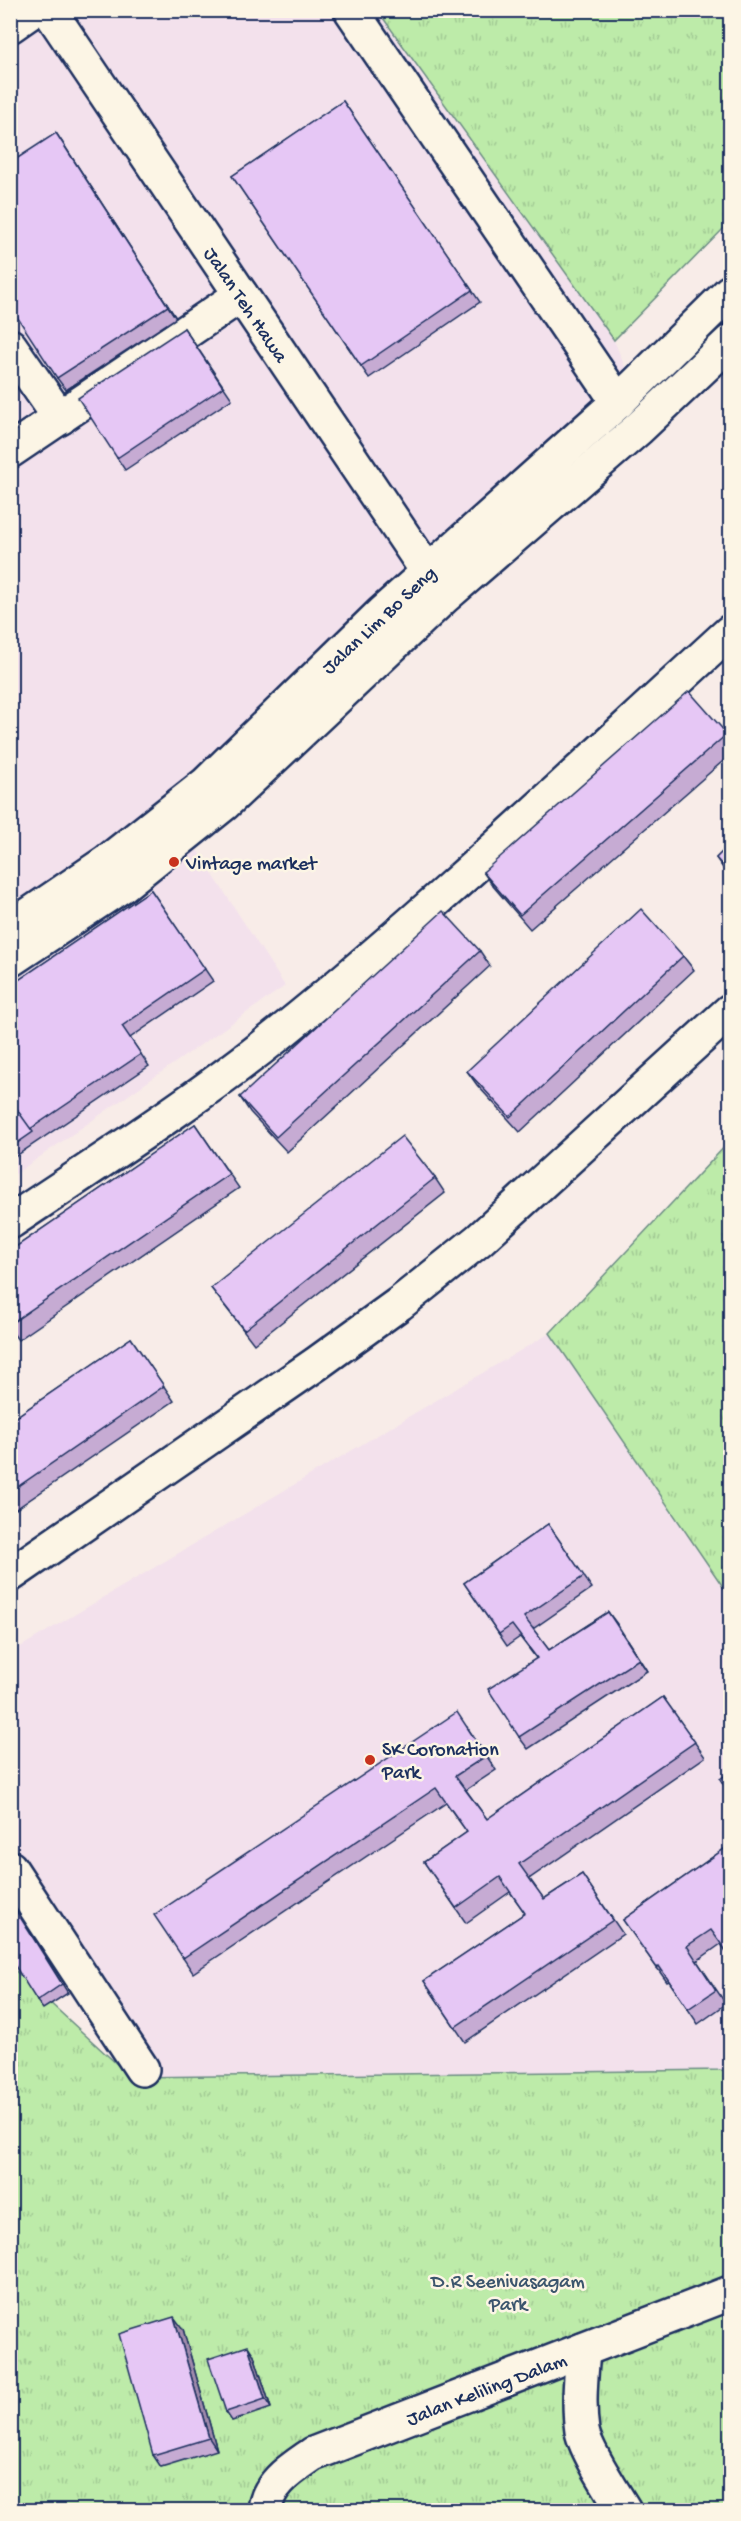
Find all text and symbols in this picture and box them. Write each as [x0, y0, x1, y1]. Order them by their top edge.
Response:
street label: Jalan Teh Hawa [197, 244, 292, 369]
street label: Jalan Lim Bo Seng [318, 563, 442, 680]
place label: Vintage market [185, 854, 318, 877]
marker: Vintage market [167, 855, 181, 869]
place label: SK Coronation Park [381, 1740, 499, 1786]
marker: SK Coronation Park [363, 1753, 377, 1767]
park label: D.R Seenivasagam Park [429, 2272, 585, 2318]
street label: Jalan Keliling Dalam [404, 2350, 571, 2432]

